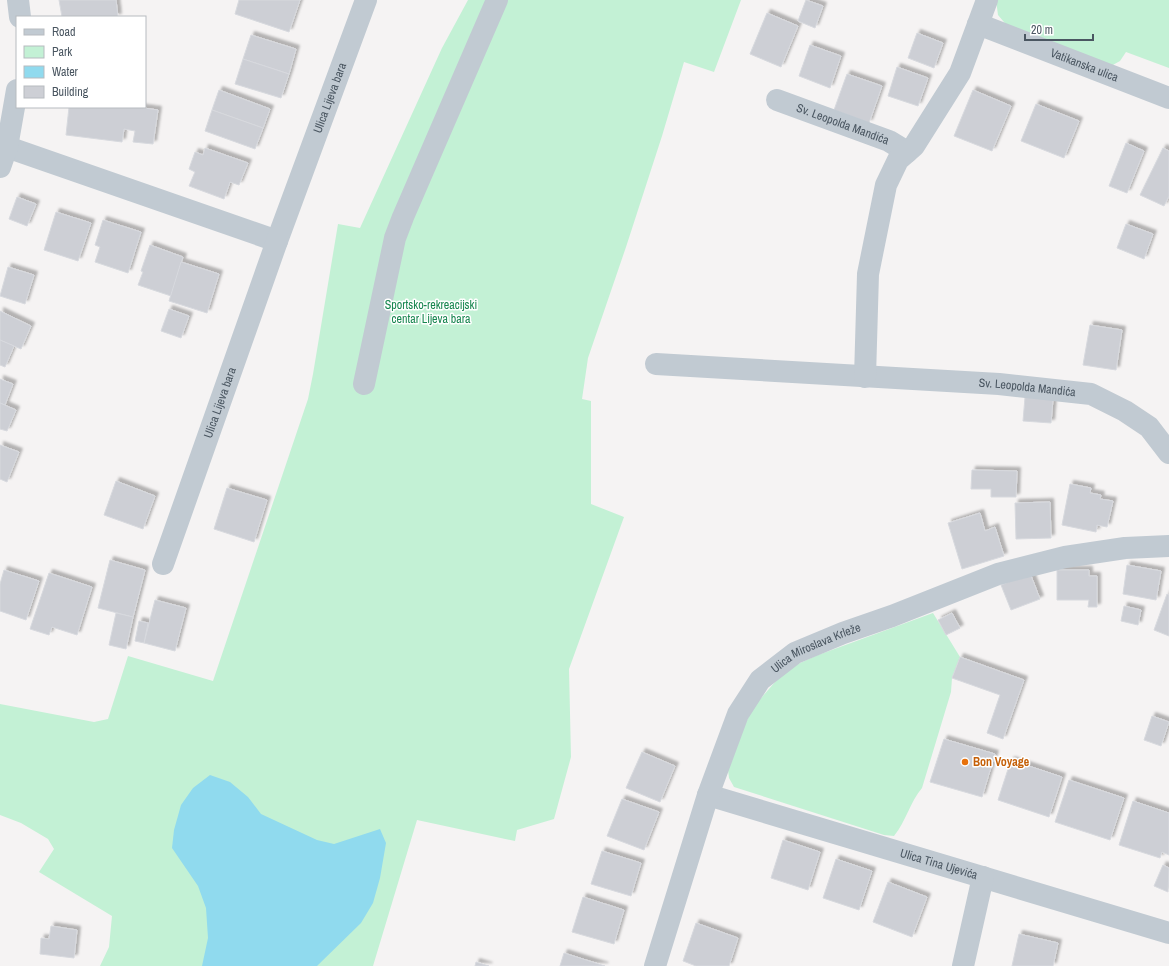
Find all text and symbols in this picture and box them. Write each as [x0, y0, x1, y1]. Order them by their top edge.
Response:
legend [16, 16, 146, 108]
scale bar [1025, 16, 1093, 42]
text: 20 m [1031, 22, 1053, 38]
text: Road [52, 24, 76, 40]
text: Park [52, 44, 72, 60]
street label: Vatikanska ulica [1048, 45, 1121, 86]
street label: Ulica Lijeva bara [309, 60, 350, 135]
text: Water [52, 64, 79, 80]
text: Building [52, 84, 89, 100]
street label: Sv. Leopolda Mandića [794, 100, 892, 148]
park label: Sportsko-rekreacijski centar Lijeva bara [385, 297, 477, 327]
street label: Ulica Lijeva bara [200, 365, 240, 440]
street label: Sv. Leopolda Mandića [978, 375, 1077, 400]
street label: Ulica Miroslava Krleže [768, 619, 863, 677]
place label: Bon Voyage [973, 754, 1030, 770]
marker: Bon Voyage [960, 757, 970, 767]
street label: Ulica Tina Ujevića [898, 845, 980, 883]

